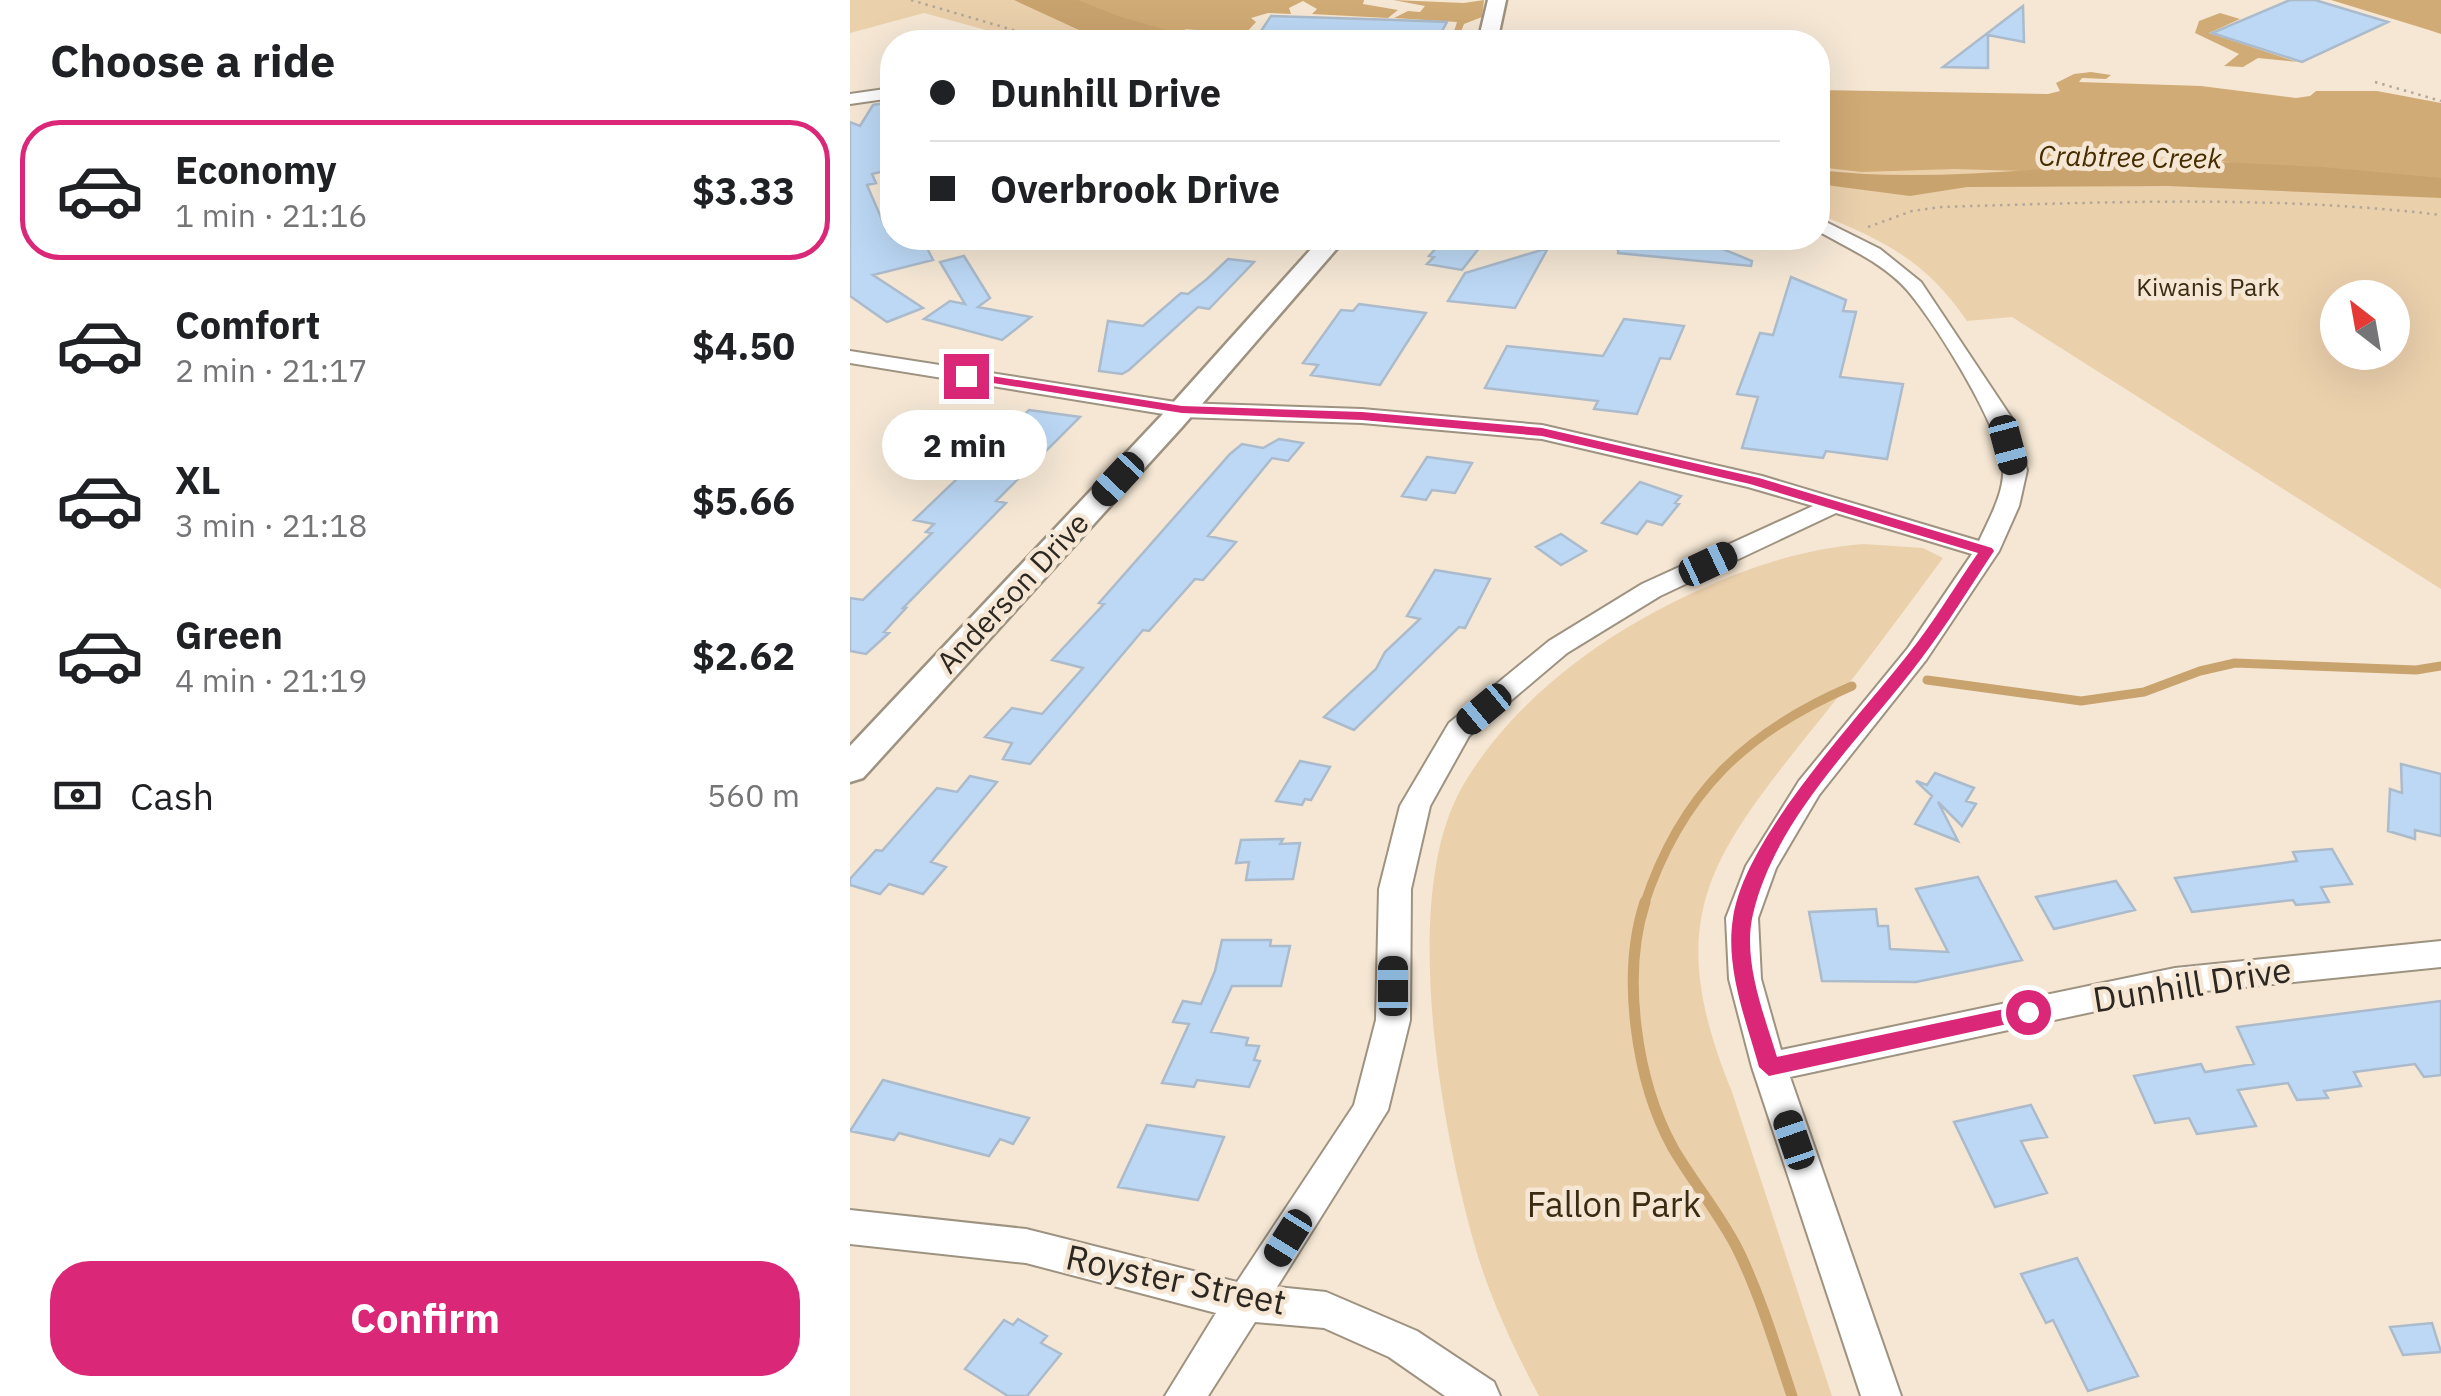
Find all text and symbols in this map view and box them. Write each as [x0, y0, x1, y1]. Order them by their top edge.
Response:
text: Choose a ride [50, 31, 335, 89]
text: Dunhill Drive [990, 68, 1221, 117]
water label: Crabtree Creek [2038, 136, 2222, 177]
icon: car [55, 145, 145, 235]
text: Economy [175, 145, 337, 194]
text: Overbrook Drive [990, 164, 1280, 213]
text: $3.33 [692, 166, 795, 215]
text: 1 min · 21:16 [175, 194, 368, 236]
park label: Kiwanis Park [2136, 270, 2280, 303]
north arrow [2320, 280, 2410, 370]
map controls [2320, 280, 2410, 370]
icon: car [55, 300, 145, 390]
text: Comfort [175, 300, 320, 349]
text: $4.50 [692, 321, 795, 370]
text: 2 min · 21:17 [175, 349, 368, 391]
route end [944, 354, 989, 399]
callout: 2 min [884, 411, 1048, 481]
car [1986, 412, 2030, 478]
text: 2 min [923, 424, 1006, 466]
car [1087, 447, 1149, 511]
icon: car [55, 455, 145, 545]
text: XL [175, 455, 221, 504]
text: $5.66 [692, 476, 795, 525]
street label: Anderson Drive [927, 503, 1097, 681]
text: 3 min · 21:18 [175, 504, 368, 546]
car [1674, 538, 1742, 590]
icon: car [55, 610, 145, 700]
text: Green [175, 610, 283, 659]
text: $2.62 [692, 631, 795, 680]
text: 4 min · 21:19 [175, 659, 368, 701]
car [1451, 678, 1517, 740]
icon: cash [50, 768, 105, 823]
text: Cash [130, 771, 214, 820]
text: 560 m [707, 774, 800, 816]
street label: Dunhill Drive [2089, 946, 2294, 1022]
car [1378, 956, 1408, 1016]
route start [2006, 990, 2051, 1035]
car [1770, 1107, 1818, 1173]
park label: Fallon Park [1527, 1181, 1701, 1227]
car [1259, 1205, 1317, 1271]
street label: Royster Street [1062, 1233, 1290, 1325]
button: Confirm [50, 1261, 800, 1376]

